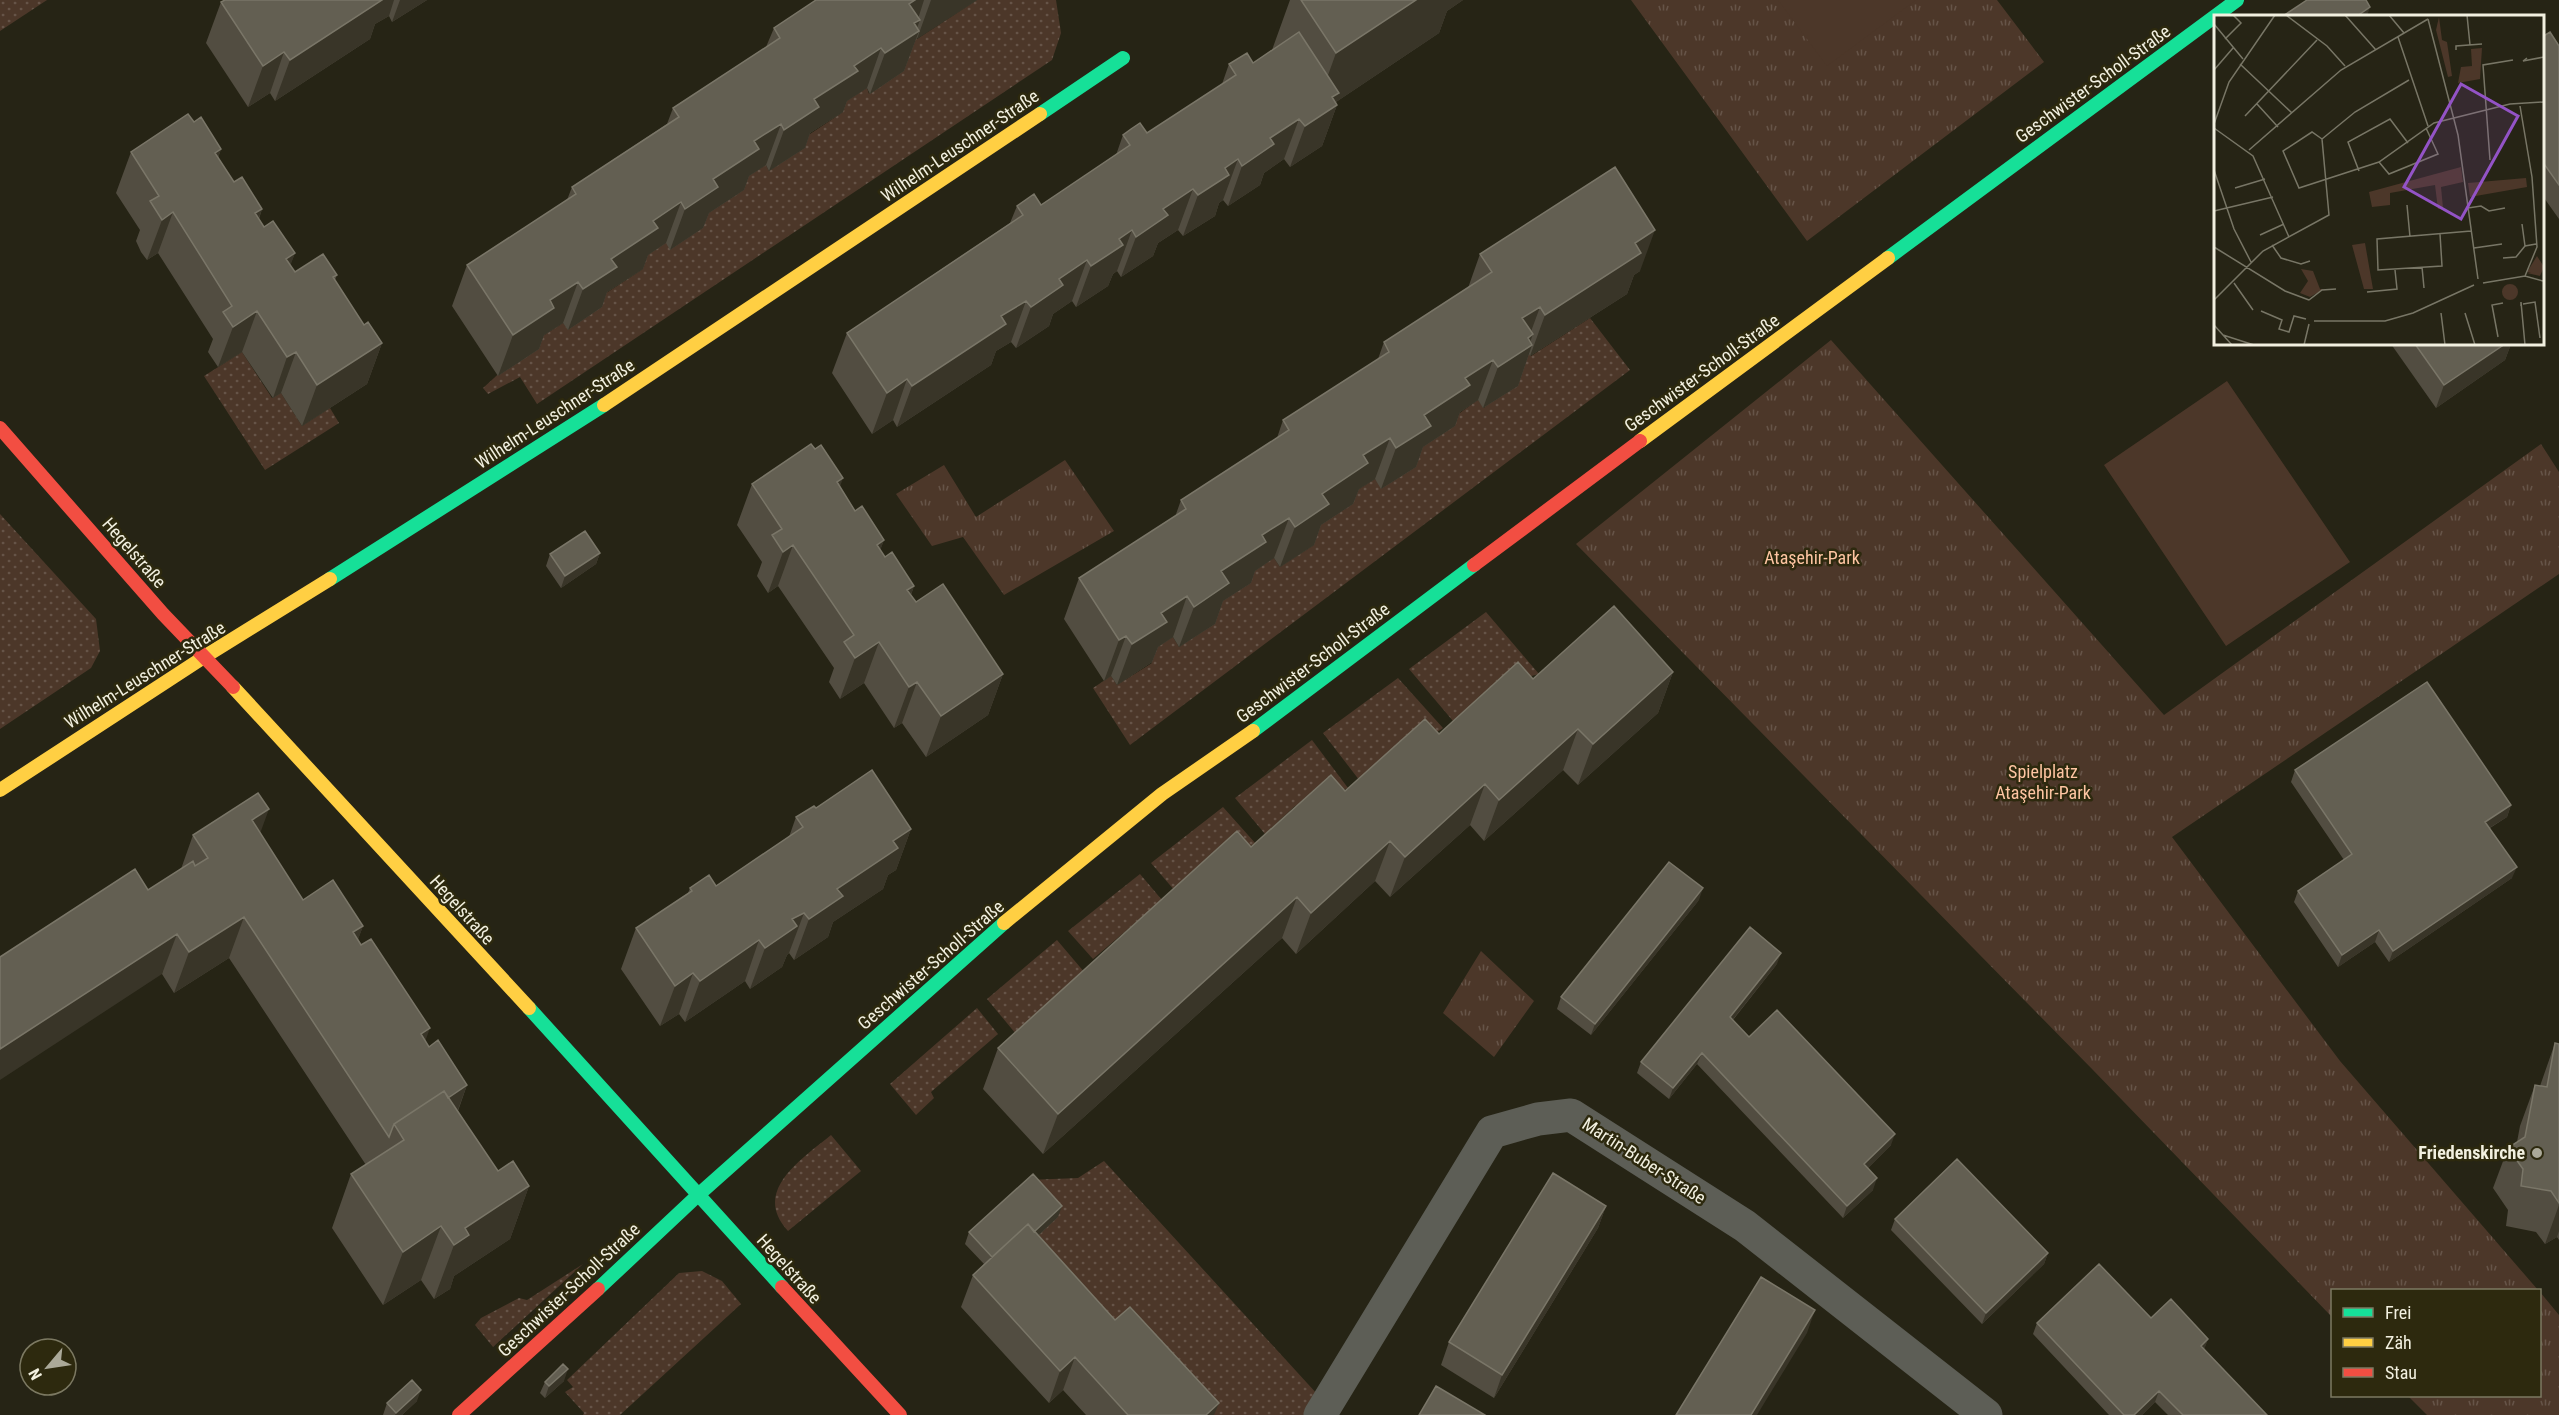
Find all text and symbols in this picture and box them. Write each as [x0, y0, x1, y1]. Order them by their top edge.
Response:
inset map [2214, 15, 2544, 345]
street label: Geschwister-Scholl-Straße [2011, 20, 2174, 147]
street label: Wilhelm-Leuschner-Straße [877, 85, 1042, 206]
street label: Geschwister-Scholl-Straße [1620, 309, 1783, 436]
street label: Wilhelm-Leuschner-Straße [471, 354, 638, 473]
street label: Hegelstraße [98, 513, 171, 592]
park label: Ataşehir-Park [1764, 547, 1860, 568]
street label: Geschwister-Scholl-Straße [1232, 598, 1393, 727]
street label: Wilhelm-Leuschner-Straße [61, 617, 229, 733]
park label: Spielplatz Ataşehir-Park [1995, 761, 2091, 803]
street label: Hegelstraße [426, 871, 499, 949]
street label: Geschwister-Scholl-Straße [853, 896, 1008, 1034]
street label: Martin-Buber-Straße [1579, 1113, 1710, 1208]
place label: Friedenskirche [2418, 1142, 2525, 1163]
marker: Friedenskirche [2530, 1146, 2544, 1160]
street label: Geschwister-Scholl-Straße [493, 1218, 644, 1361]
street label: Hegelstraße [753, 1230, 826, 1308]
legend [2331, 1289, 2541, 1397]
text: Frei [2385, 1302, 2411, 1323]
text: Zäh [2385, 1332, 2412, 1353]
north arrow [18, 1337, 78, 1397]
text: Stau [2385, 1362, 2417, 1383]
text: N [25, 1365, 46, 1383]

